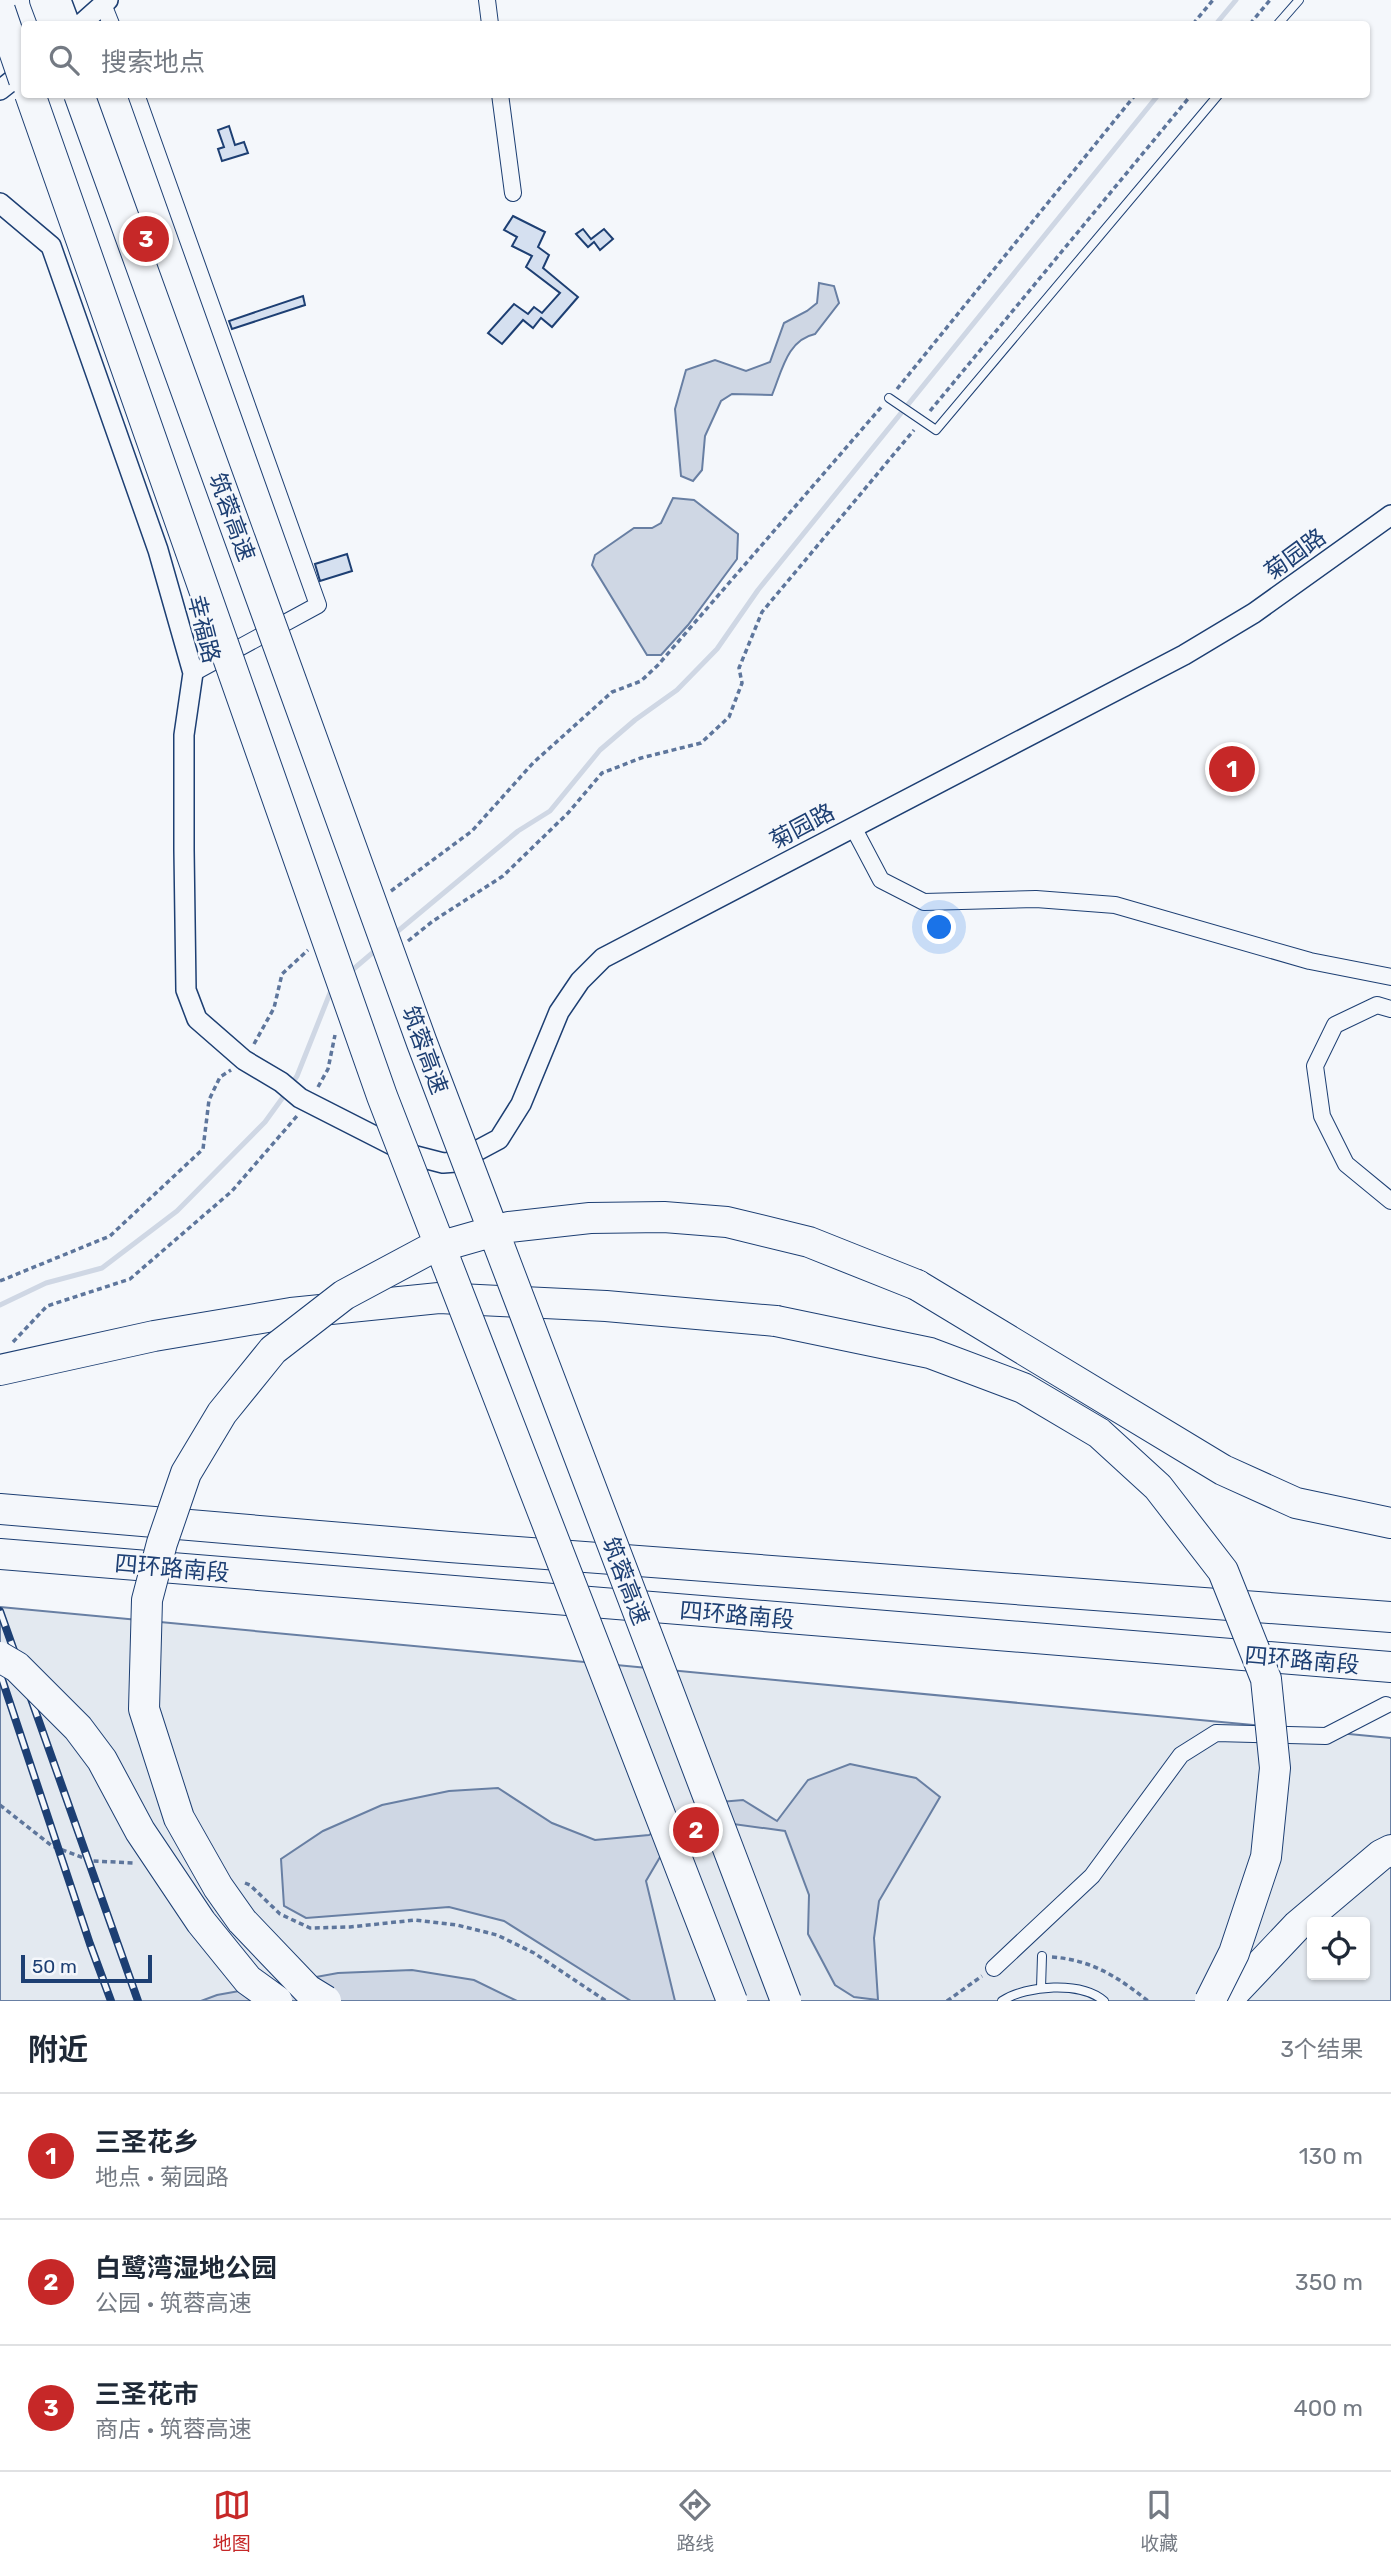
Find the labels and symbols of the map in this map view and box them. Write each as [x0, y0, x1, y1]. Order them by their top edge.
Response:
pin: 3 [123, 213, 169, 265]
street label: 筑蓉高速 [203, 469, 261, 565]
street label: 菊园路 [1259, 522, 1331, 586]
street label: 幸福路 [182, 592, 226, 666]
pin: 1 [1209, 743, 1255, 795]
street label: 菊园路 [765, 797, 839, 855]
your location [922, 910, 956, 944]
street label: 筑蓉高速 [396, 1002, 454, 1098]
street label: 筑蓉高速 [596, 1533, 656, 1629]
street label: 四环路南段 [113, 1549, 231, 1587]
street label: 四环路南段 [678, 1596, 796, 1634]
street label: 四环路南段 [1243, 1641, 1361, 1679]
pin: 2 [673, 1804, 719, 1856]
scale bar [21, 1952, 152, 1984]

